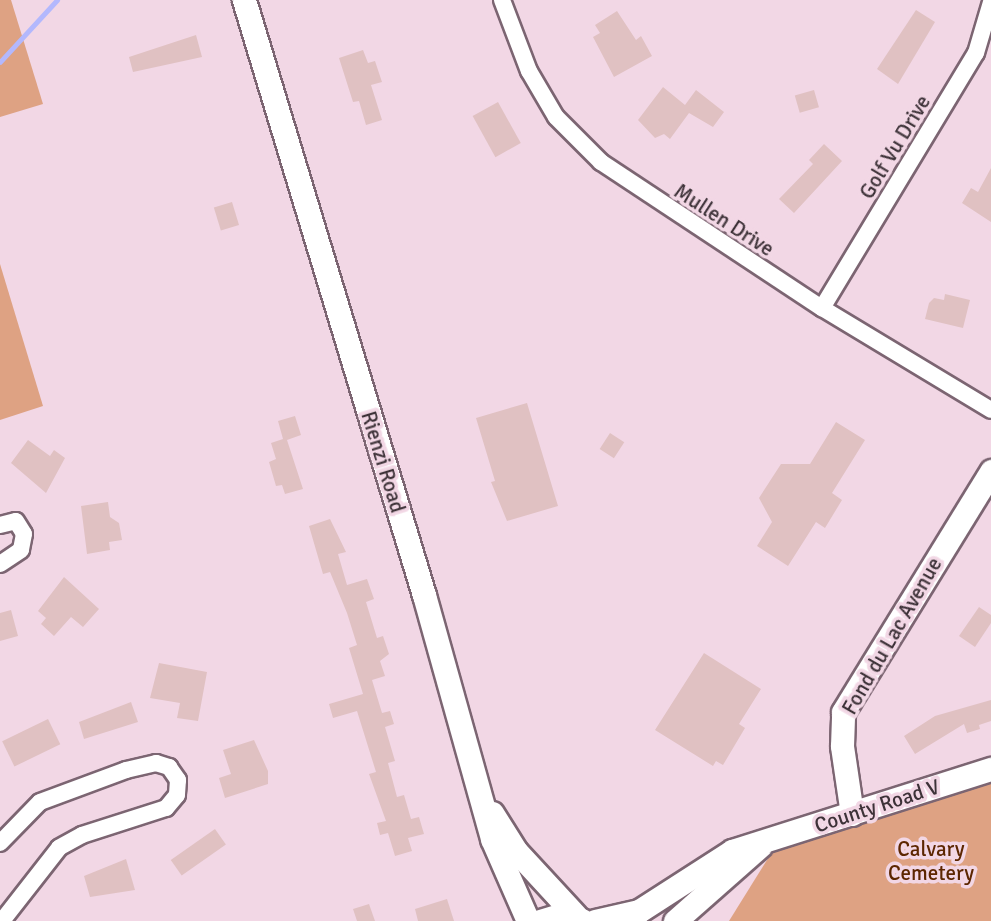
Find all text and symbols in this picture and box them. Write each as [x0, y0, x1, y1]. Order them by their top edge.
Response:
street label: Golf Vu Drive [854, 91, 936, 203]
street label: Mullen Drive [669, 178, 779, 262]
street label: Rienzi Road [356, 408, 410, 516]
street label: Fond du Lac Avenue [837, 553, 947, 719]
street label: County Road V [811, 774, 943, 838]
park label: Calvary Cemetery [888, 836, 974, 886]

